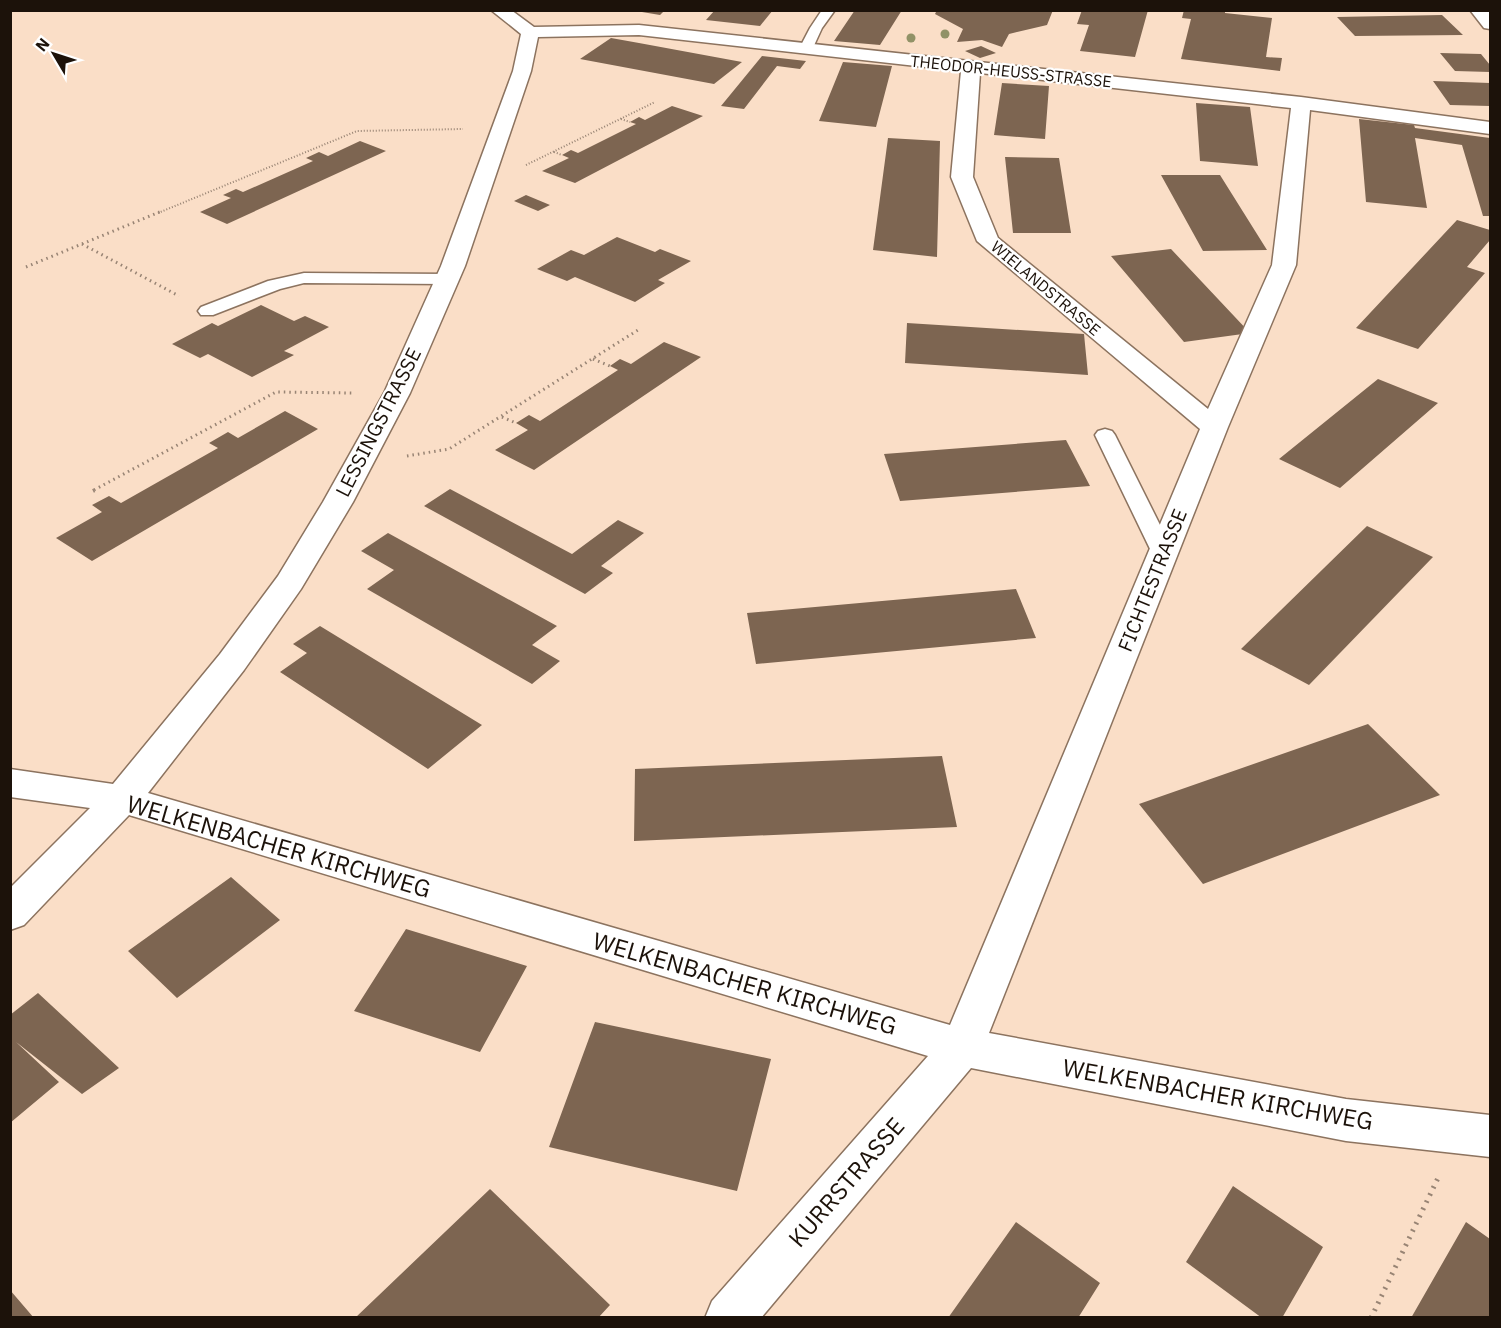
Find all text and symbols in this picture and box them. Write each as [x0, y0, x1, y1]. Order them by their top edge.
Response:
north arrow [24, 24, 84, 84]
text: N [31, 34, 54, 55]
street label: THEODOR-HEUSS-STRASSE [909, 50, 1113, 92]
street label: WIELANDSTRASSE [987, 236, 1105, 340]
street label: LESSINGSTRASSE [329, 343, 427, 501]
street label: FICHTESTRASSE [1111, 504, 1193, 656]
street label: WELKENBACHER KIRCHWEG [123, 787, 435, 905]
street label: WELKENBACHER KIRCHWEG [589, 924, 901, 1042]
street label: WELKENBACHER KIRCHWEG [1060, 1051, 1376, 1137]
street label: KURRSTRASSE [781, 1110, 911, 1254]

